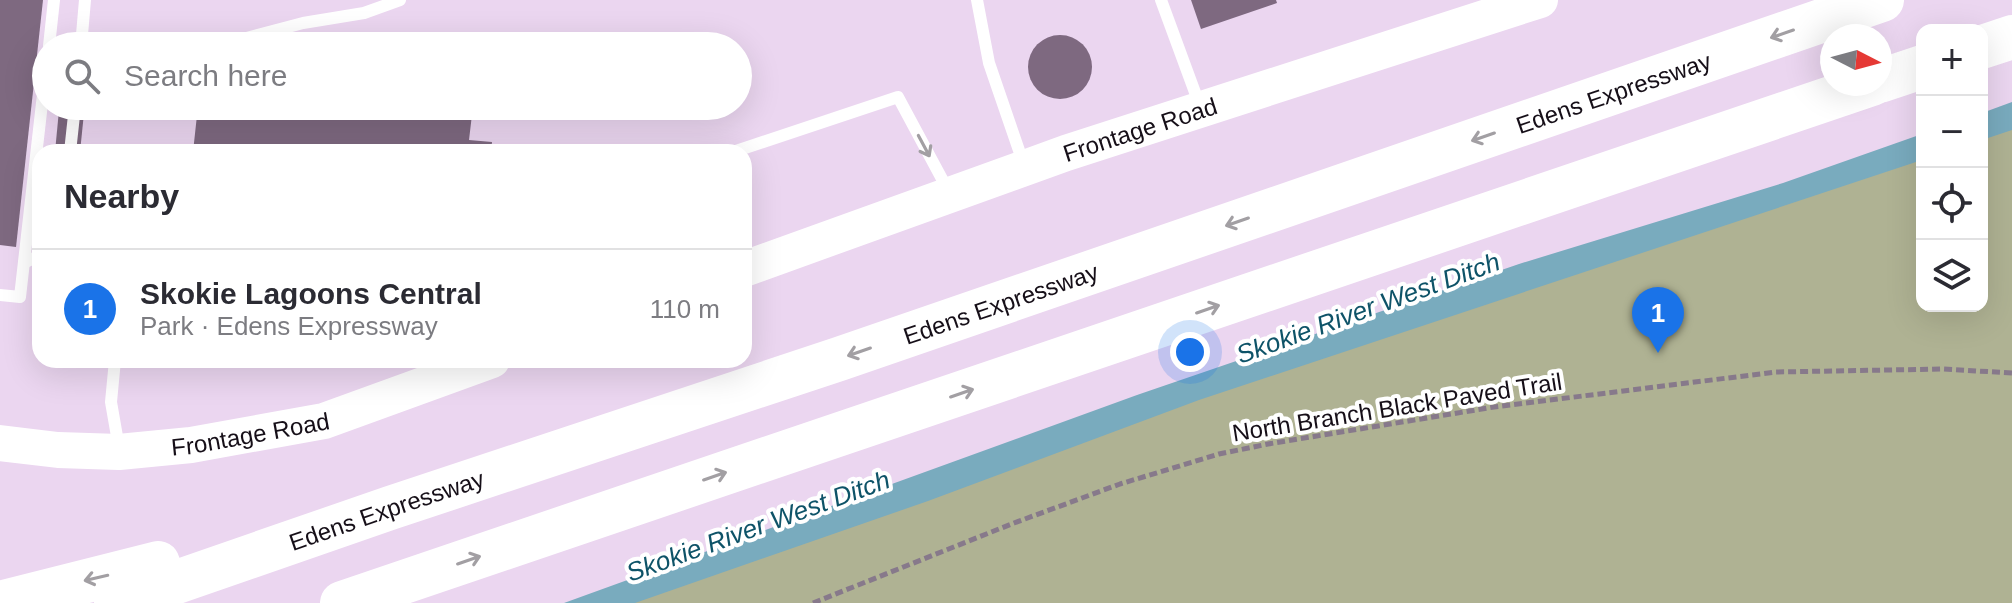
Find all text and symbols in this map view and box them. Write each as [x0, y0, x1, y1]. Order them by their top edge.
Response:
north arrow [1820, 24, 1892, 96]
map controls [1916, 24, 1988, 312]
button: + [1916, 24, 1988, 96]
one-way arrow [1770, 28, 1795, 43]
search box [32, 32, 752, 120]
street label: Edens Expressway [1512, 46, 1714, 138]
icon: search [60, 54, 104, 98]
text: Search here [124, 59, 287, 92]
street label: Frontage Road [1060, 92, 1220, 167]
button: − [1916, 96, 1988, 168]
one-way arrow [1471, 131, 1496, 146]
one-way arrow [916, 134, 932, 157]
button: locate [1916, 168, 1988, 240]
text: Nearby [64, 177, 179, 215]
one-way arrow [1225, 215, 1250, 230]
button: layers [1916, 240, 1988, 312]
water label: Skokie River West Ditch [1232, 246, 1504, 370]
street label: Edens Expressway [900, 257, 1102, 349]
text: Skokie Lagoons Central [140, 277, 482, 310]
pin: 1 [1632, 287, 1684, 353]
text: 1 [83, 294, 97, 324]
text: 110 m [650, 294, 720, 324]
one-way arrow [1195, 301, 1220, 316]
text: Park · Edens Expressway [140, 311, 438, 341]
your location [1170, 332, 1210, 372]
one-way arrow [847, 346, 872, 361]
street label: North Branch Black Paved Trail [1230, 368, 1564, 446]
one-way arrow [949, 384, 974, 399]
street label: Frontage Road [170, 407, 331, 460]
street label: Edens Expressway [285, 464, 487, 556]
water label: Skokie River West Ditch [622, 464, 894, 588]
one-way arrow [703, 468, 728, 483]
one-way arrow [456, 551, 481, 566]
one-way arrow [84, 571, 110, 586]

